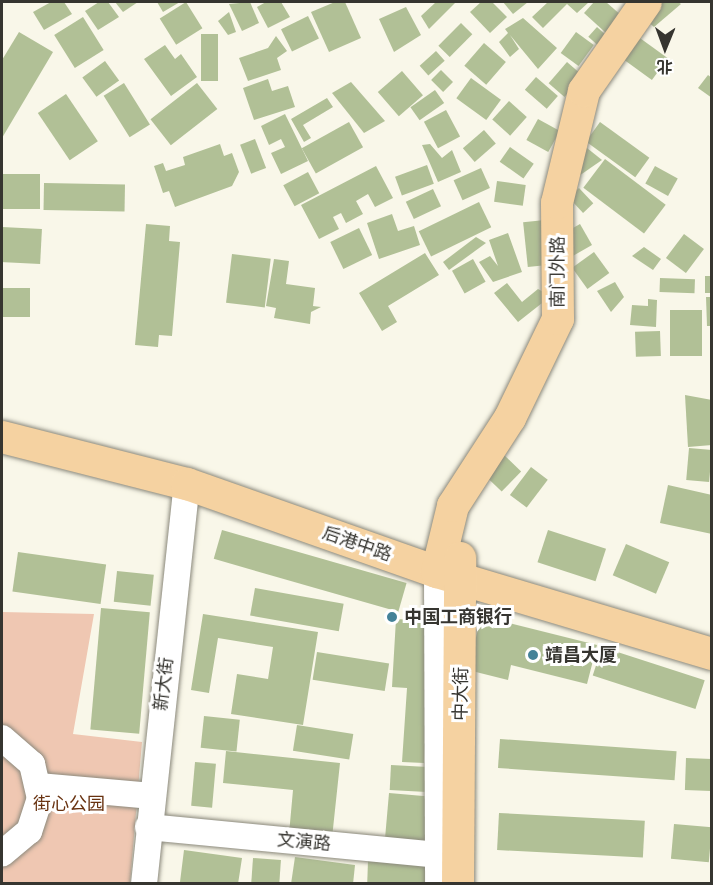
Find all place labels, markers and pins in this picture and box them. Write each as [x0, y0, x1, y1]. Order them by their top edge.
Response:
place label: 中国工商银行 [404, 606, 512, 628]
marker: 中国工商银行 [385, 610, 399, 624]
place label: 靖昌大厦 [545, 644, 617, 666]
marker: 靖昌大厦 [526, 648, 540, 662]

